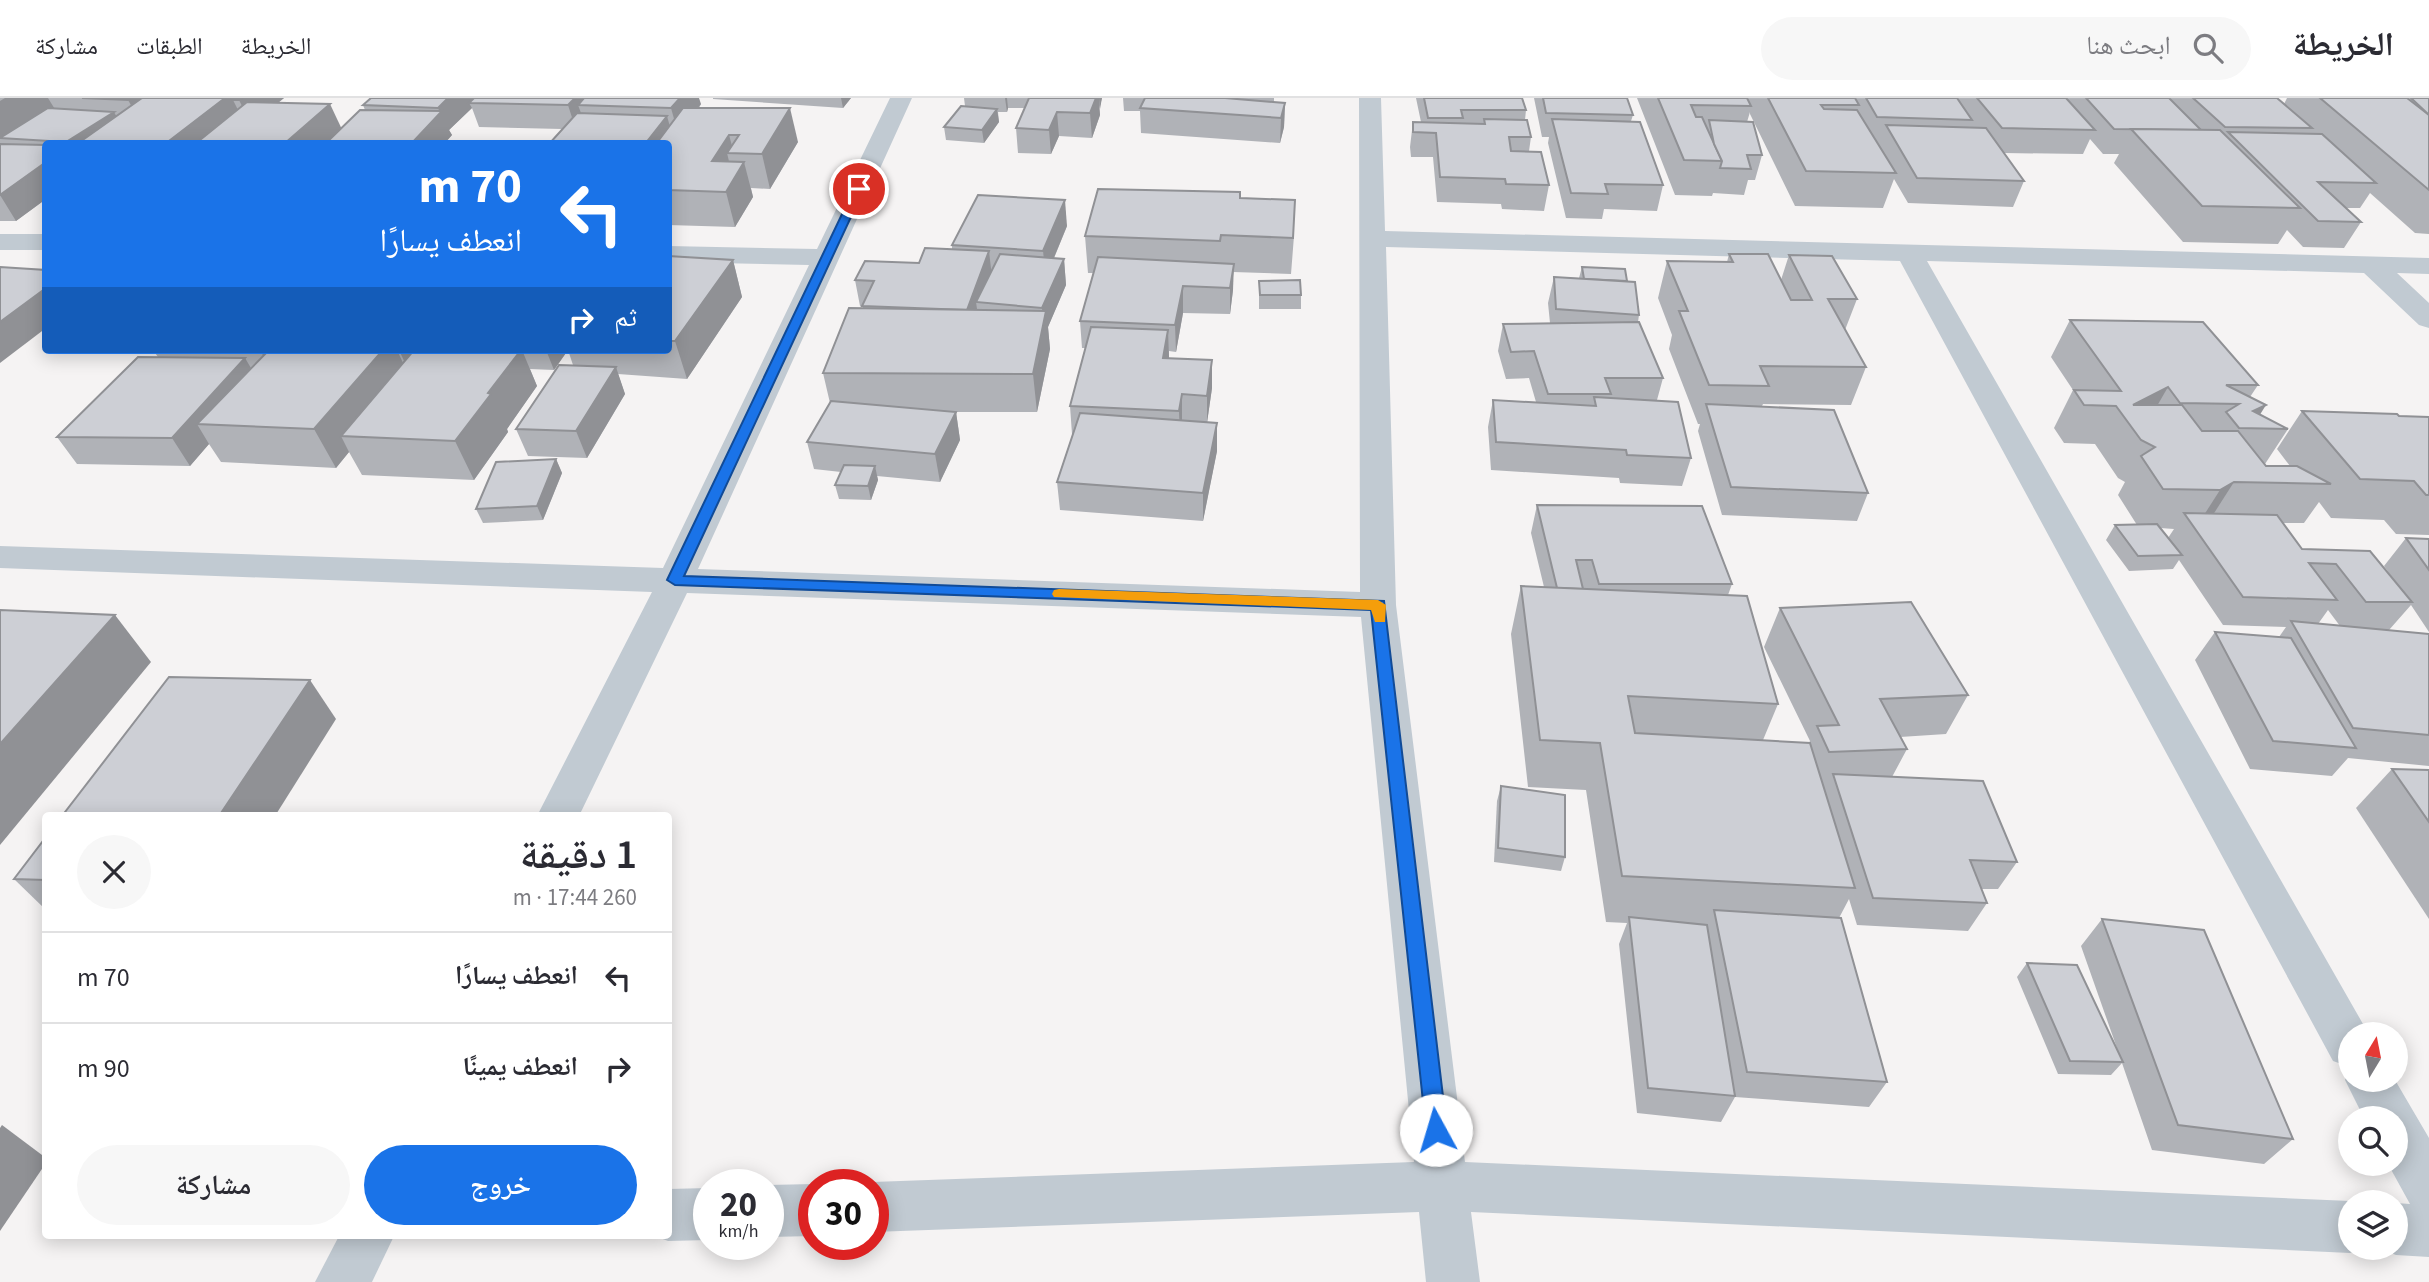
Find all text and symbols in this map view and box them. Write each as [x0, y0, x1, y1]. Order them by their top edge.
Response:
search box [1761, 17, 2251, 80]
text: الخريطة [2293, 21, 2394, 68]
text: ابحث هنا [2086, 27, 2171, 64]
text: مشاركة [35, 29, 98, 64]
text: الطبقات [136, 29, 203, 64]
text: الخريطة [241, 29, 311, 64]
icon: search [2189, 29, 2227, 67]
text: 70 m [418, 152, 522, 222]
pin [829, 159, 889, 219]
icon: left [546, 168, 637, 259]
icon: arrive [840, 170, 878, 208]
text: انعطف يسارًا [379, 218, 522, 264]
text: ثم [614, 299, 637, 336]
icon: right [562, 301, 600, 339]
text: 1 دقيقة [520, 825, 637, 885]
button: close [77, 835, 151, 909]
text: 260 m · 17:44 [513, 881, 637, 914]
text: انعطف يسارًا [455, 957, 578, 994]
text: 70 m [77, 959, 130, 996]
icon: left [599, 959, 637, 997]
north arrow [2338, 1022, 2408, 1092]
map controls [2338, 1022, 2408, 1260]
text: انعطف يمينًا [463, 1048, 578, 1085]
text: 90 m [77, 1050, 130, 1087]
icon: right [599, 1050, 637, 1088]
position arrow [1399, 1093, 1473, 1167]
button: search [2338, 1106, 2408, 1176]
button: مشاركة [77, 1145, 350, 1225]
button: خروج [364, 1145, 637, 1225]
speed limit sign: 30 [798, 1169, 889, 1260]
text: 20 [720, 1180, 757, 1230]
button: layers [2338, 1190, 2408, 1260]
text: km/h [719, 1219, 758, 1244]

